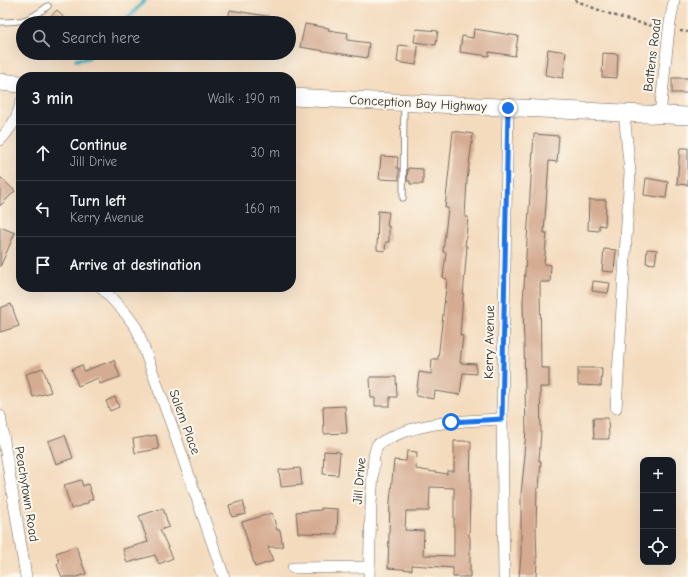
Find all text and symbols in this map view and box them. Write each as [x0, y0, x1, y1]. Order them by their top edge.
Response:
search box [16, 16, 296, 60]
street label: Battens Road [640, 18, 664, 92]
icon: search [30, 27, 52, 49]
text: Search here [62, 29, 140, 47]
text: 3 min [32, 89, 73, 108]
text: Walk · 190 m [208, 91, 280, 106]
street label: Conception Bay Highway [349, 92, 487, 114]
route end [499, 99, 517, 117]
text: Continue [70, 136, 127, 154]
icon: ahead [32, 142, 54, 164]
text: 30 m [250, 145, 280, 160]
text: Jill Drive [70, 154, 117, 169]
text: Turn left [70, 192, 126, 210]
icon: left [32, 198, 54, 220]
text: 160 m [245, 201, 280, 216]
text: Kerry Avenue [70, 210, 144, 225]
icon: arrive [32, 254, 54, 276]
text: Arrive at destination [70, 256, 201, 274]
street label: Kerry Avenue [481, 304, 497, 379]
street label: Salem Place [166, 388, 204, 457]
route start [442, 413, 460, 431]
street label: Peachytown Road [12, 445, 42, 543]
street label: Jill Drive [349, 456, 369, 505]
map controls [640, 457, 676, 565]
button: + [640, 457, 676, 493]
button: − [640, 493, 676, 529]
button: locate [640, 529, 676, 565]

